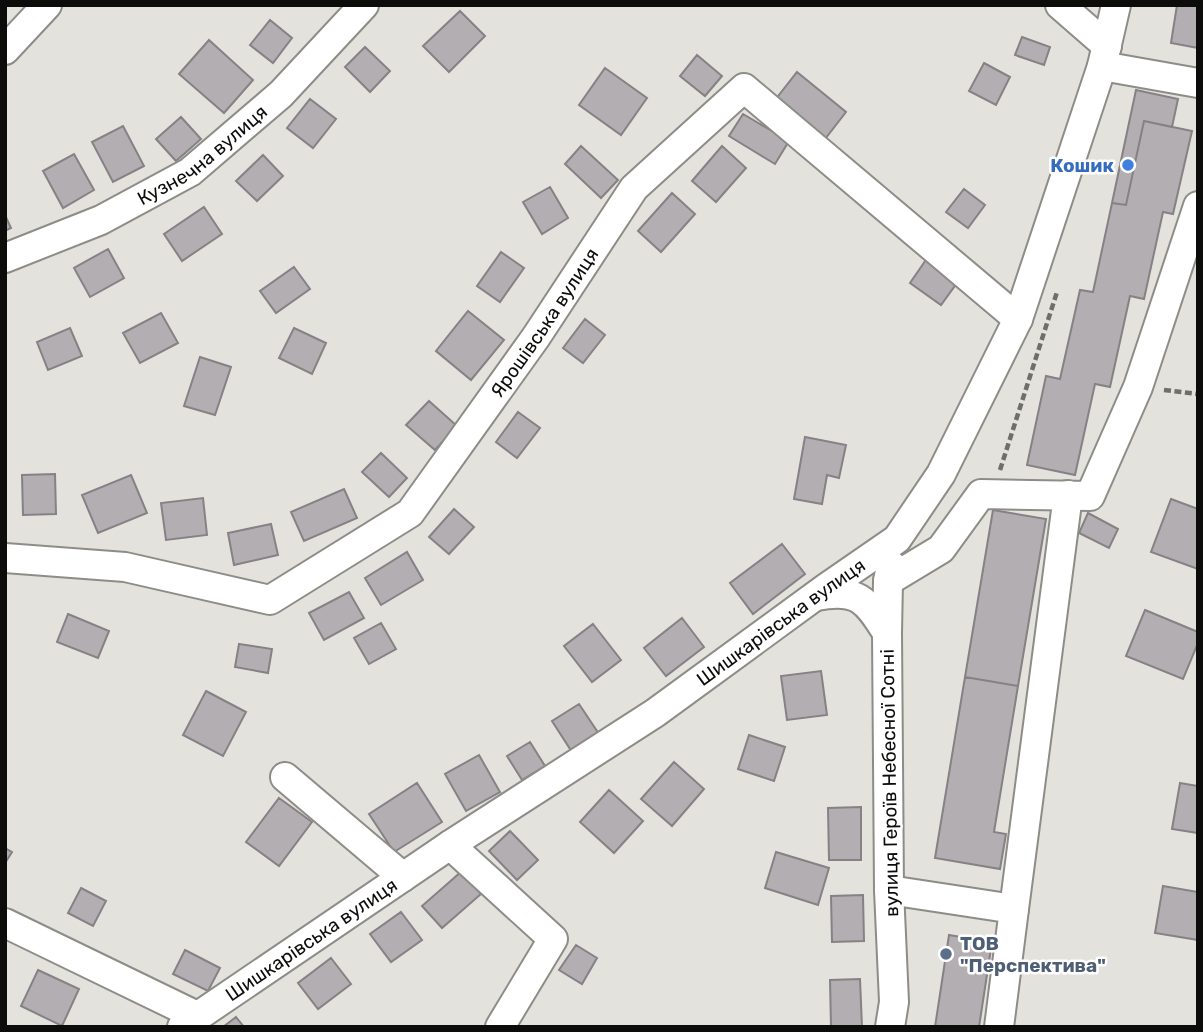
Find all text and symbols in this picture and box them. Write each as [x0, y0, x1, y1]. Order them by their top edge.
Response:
street label: Кузнечна вулиця [133, 100, 272, 210]
place label: Кошик [1050, 154, 1114, 177]
marker: Кошик [1120, 157, 1136, 173]
street label: Ярошівська вулиця [486, 244, 603, 402]
street label: Шишкарівська вулиця [692, 554, 870, 691]
street label: вулиця Героїв Небесної Сотні [876, 649, 903, 917]
street label: Шишкарівська вулиця [221, 873, 402, 1006]
place label: ТОВ "Перспектива" [960, 932, 1106, 977]
marker: ТОВ "Перспектива" [938, 946, 954, 962]

